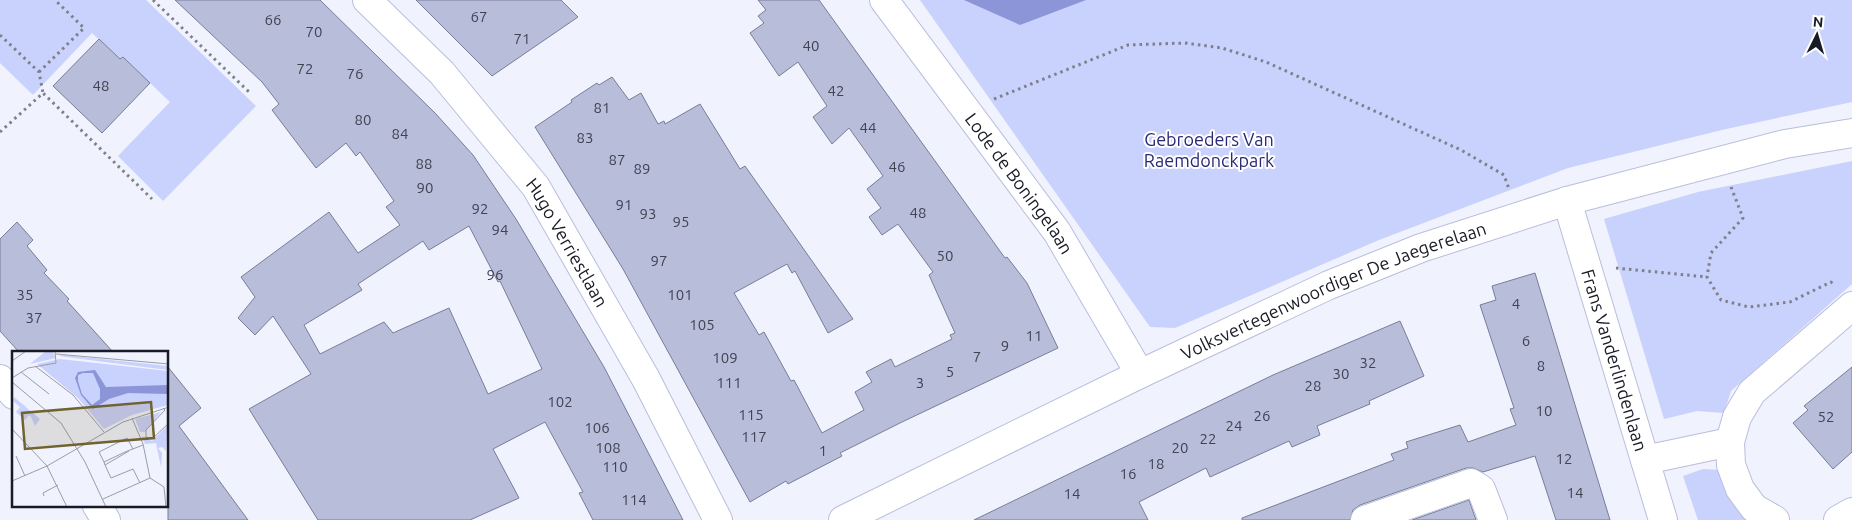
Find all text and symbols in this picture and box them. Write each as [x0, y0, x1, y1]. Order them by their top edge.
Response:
house number: 67 [471, 8, 487, 25]
north arrow [1792, 10, 1842, 60]
house number: 66 [265, 11, 281, 28]
text: N [1812, 14, 1824, 30]
house number: 70 [306, 23, 322, 40]
house number: 71 [514, 30, 530, 47]
house number: 40 [803, 37, 819, 54]
house number: 72 [297, 60, 313, 77]
house number: 76 [347, 65, 363, 82]
house number: 48 [93, 77, 109, 94]
house number: 42 [828, 82, 844, 99]
house number: 81 [594, 99, 610, 116]
street label: Lode de Boningelaan [962, 109, 1077, 257]
house number: 80 [355, 111, 371, 128]
house number: 44 [860, 119, 876, 136]
house number: 84 [392, 125, 408, 142]
house number: 83 [577, 129, 593, 146]
park label: Gebroeders Van Raemdonckpark [1144, 129, 1274, 170]
house number: 87 [609, 151, 625, 168]
house number: 88 [416, 155, 432, 172]
house number: 46 [889, 158, 905, 175]
house number: 89 [634, 160, 650, 177]
street label: Hugo Verriestlaan [523, 174, 612, 310]
house number: 90 [417, 179, 433, 196]
house number: 91 [616, 196, 632, 213]
house number: 92 [472, 200, 488, 217]
house number: 48 [910, 204, 926, 221]
house number: 93 [640, 205, 656, 222]
house number: 95 [673, 213, 689, 230]
street label: Volksvertegenwoordiger De Jaegerelaan [1178, 218, 1489, 363]
house number: 94 [492, 221, 508, 238]
house number: 50 [937, 247, 953, 264]
house number: 97 [651, 252, 667, 269]
house number: 96 [487, 266, 503, 283]
street label: Frans Vanderlindenlaan [1578, 267, 1652, 453]
house number: 35 [17, 286, 33, 303]
house number: 101 [667, 286, 693, 303]
house number: 4 [1512, 295, 1520, 312]
house number: 37 [26, 309, 42, 326]
house number: 105 [689, 316, 715, 333]
house number: 11 [1026, 327, 1042, 344]
house number: 6 [1522, 332, 1530, 349]
house number: 9 [1001, 337, 1009, 354]
house number: 7 [973, 348, 981, 365]
house number: 109 [712, 349, 738, 366]
inset map [12, 351, 169, 508]
house number: 32 [1360, 354, 1376, 371]
house number: 8 [1537, 357, 1545, 374]
house number: 5 [946, 363, 954, 380]
house number: 30 [1333, 365, 1349, 382]
house number: 111 [716, 374, 742, 391]
house number: 3 [916, 374, 924, 391]
house number: 28 [1305, 377, 1321, 394]
house number: 102 [547, 393, 573, 410]
house number: 10 [1536, 402, 1552, 419]
house number: 115 [738, 406, 764, 423]
house number: 26 [1254, 407, 1270, 424]
house number: 52 [1818, 408, 1834, 425]
house number: 24 [1226, 417, 1242, 434]
house number: 106 [584, 419, 610, 436]
house number: 117 [741, 428, 767, 445]
house number: 22 [1200, 430, 1216, 447]
house number: 108 [595, 439, 621, 456]
house number: 20 [1172, 439, 1188, 456]
house number: 1 [819, 442, 827, 459]
house number: 12 [1556, 450, 1572, 467]
house number: 18 [1148, 455, 1164, 472]
house number: 110 [602, 458, 628, 475]
house number: 16 [1120, 465, 1136, 482]
house number: 14 [1567, 484, 1583, 501]
house number: 14 [1064, 485, 1080, 502]
house number: 114 [621, 491, 647, 508]

